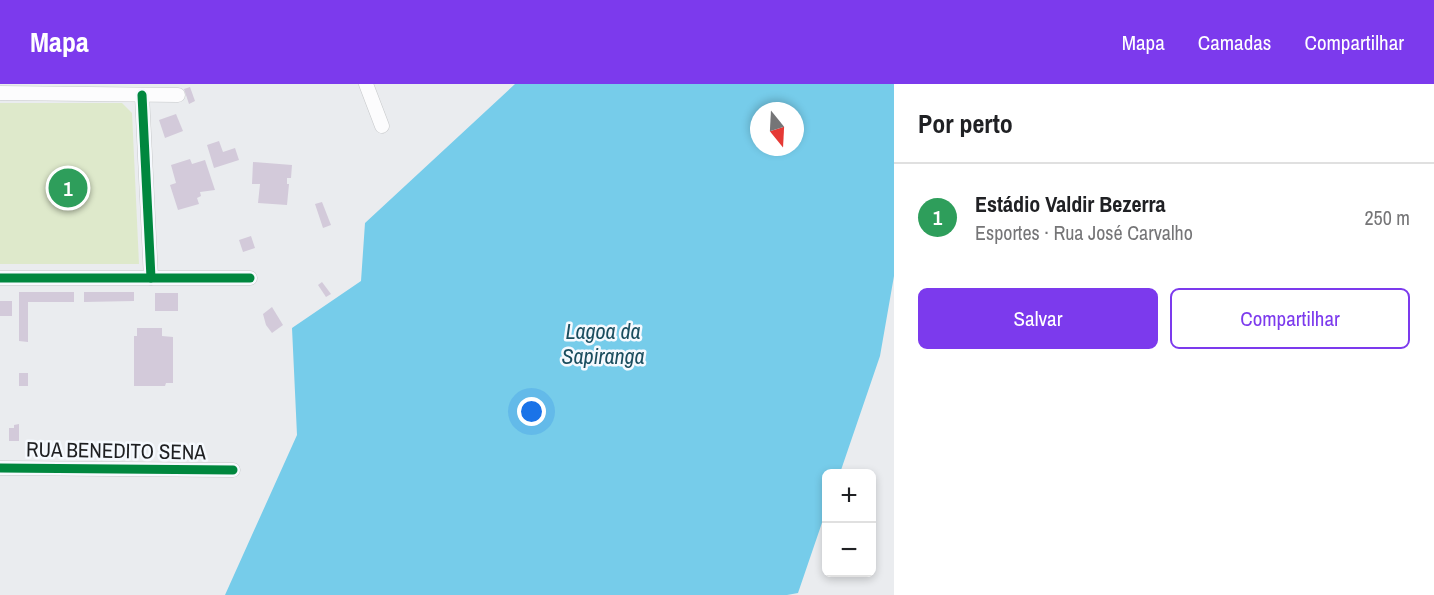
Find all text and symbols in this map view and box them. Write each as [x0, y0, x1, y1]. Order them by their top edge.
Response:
text: Mapa [30, 23, 89, 61]
text: Mapa [1122, 28, 1165, 57]
text: Camadas [1198, 28, 1271, 57]
text: Compartilhar [1304, 28, 1404, 57]
north arrow [750, 102, 804, 156]
text: Por perto [918, 106, 1013, 141]
pin: 1 [48, 166, 88, 210]
text: Estádio Valdir Bezerra [975, 189, 1166, 219]
text: 1 [933, 204, 942, 231]
text: 250 m [1364, 204, 1410, 231]
text: Esportes · Rua José Carvalho [975, 219, 1193, 246]
button: Salvar [918, 288, 1158, 349]
button: Compartilhar [1170, 288, 1410, 349]
water label: Lagoa da Sapiranga [561, 316, 645, 371]
your location [517, 397, 546, 426]
street label: RUA BENEDITO SENA [26, 434, 207, 467]
map controls [822, 469, 876, 577]
button: + [822, 469, 876, 523]
button: − [822, 523, 876, 577]

